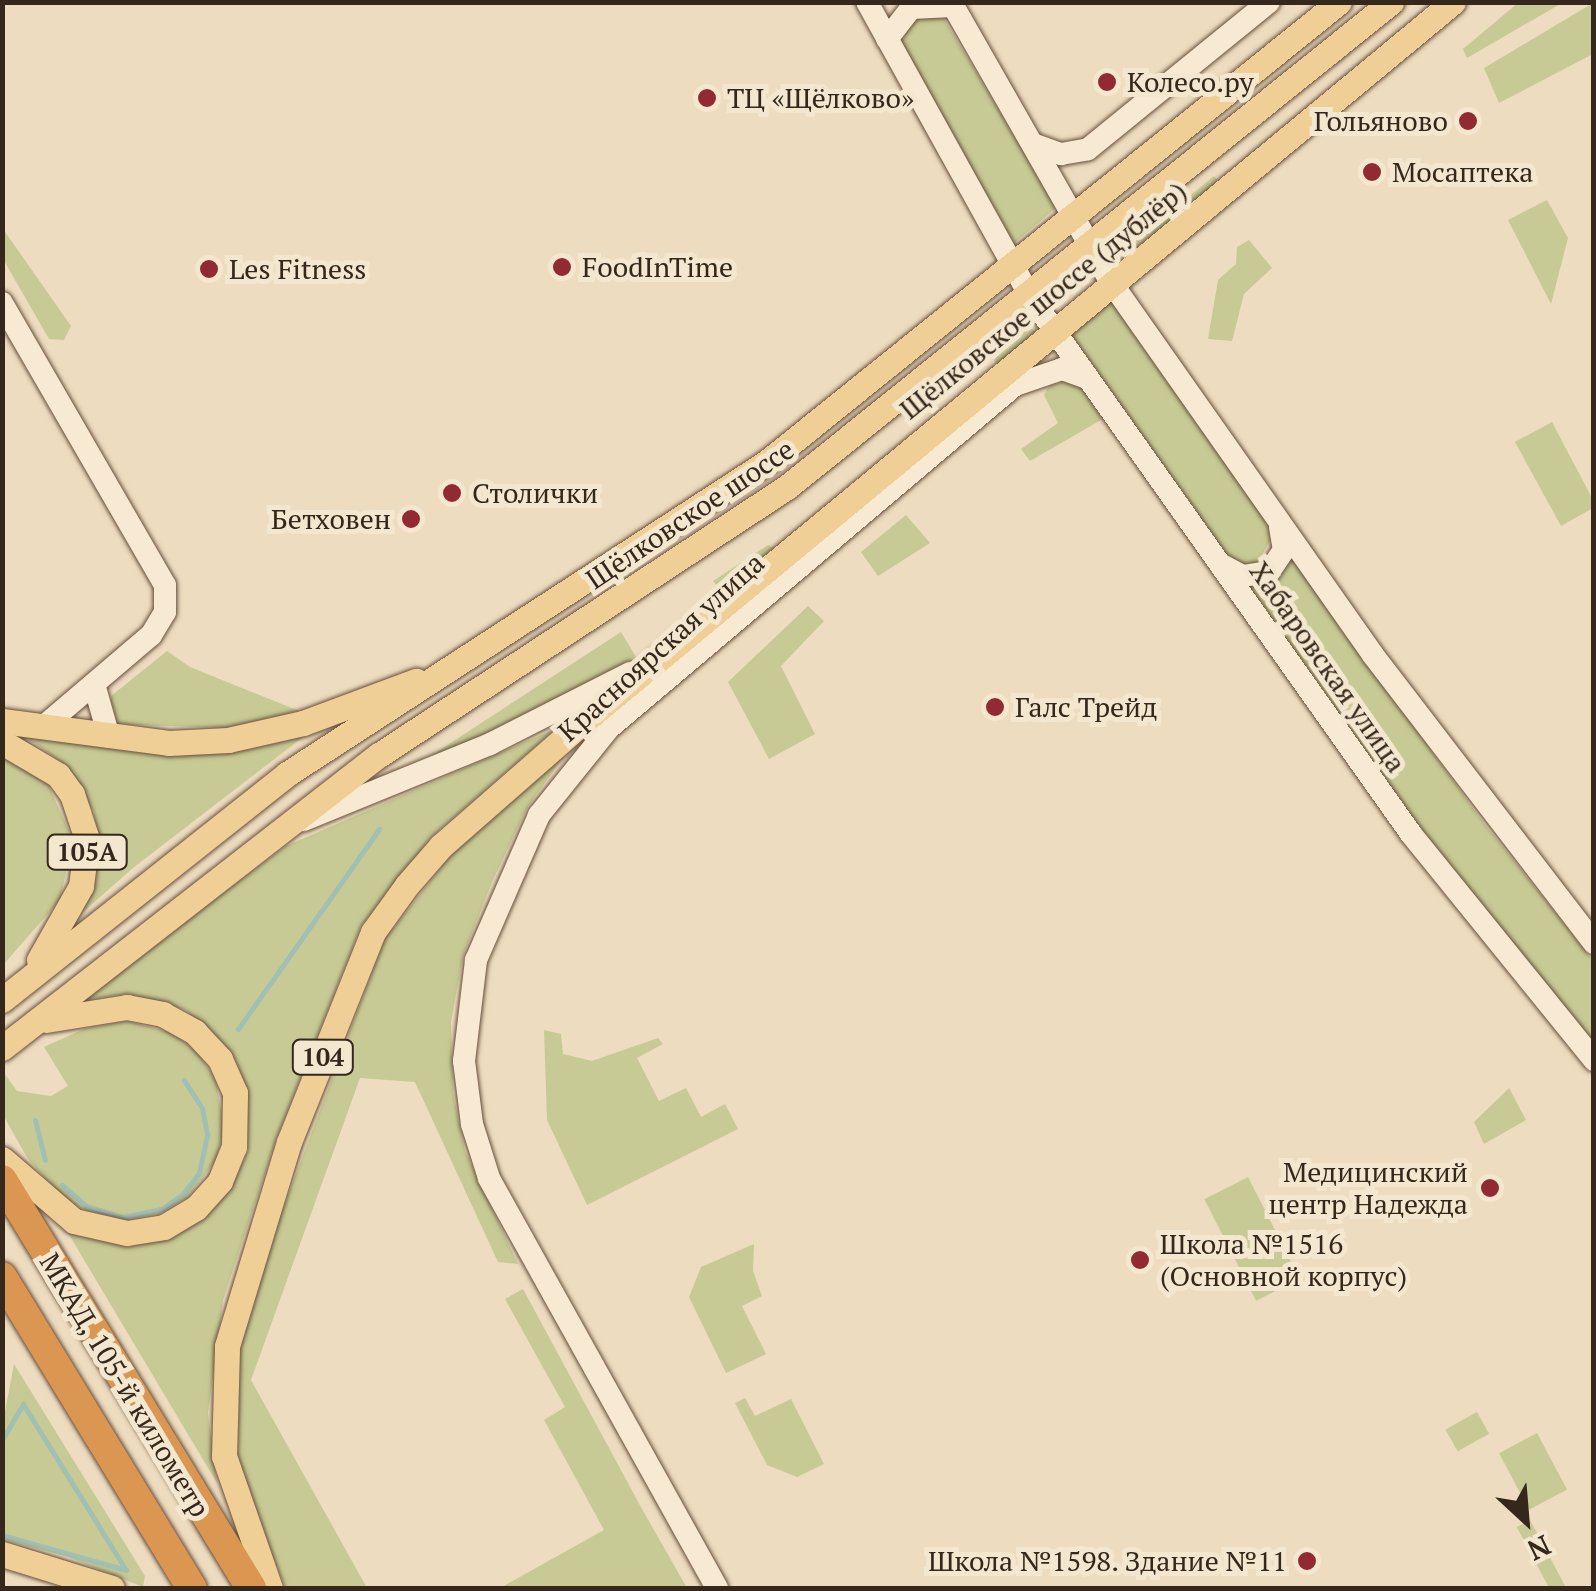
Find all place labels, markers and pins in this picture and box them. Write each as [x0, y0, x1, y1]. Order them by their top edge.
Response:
place label: Колесо.ру [1127, 65, 1254, 99]
marker: Колесо.ру [1096, 71, 1118, 93]
place label: ТЦ «Щёлково» [727, 81, 914, 115]
marker: ТЦ «Щёлково» [696, 87, 718, 109]
place label: Гольяново [1314, 104, 1448, 138]
marker: Гольяново [1457, 110, 1479, 132]
place label: Мосаптека [1392, 155, 1533, 189]
marker: Мосаптека [1361, 161, 1383, 183]
place label: FoodInTime [582, 250, 733, 284]
place label: Les Fitness [229, 252, 366, 286]
marker: FoodInTime [551, 256, 573, 278]
marker: Les Fitness [198, 258, 220, 280]
place label: Столички [472, 476, 598, 510]
marker: Столички [441, 482, 463, 504]
place label: Бетховен [271, 502, 391, 536]
marker: Бетховен [400, 508, 422, 530]
place label: Галс Трейд [1015, 690, 1157, 724]
marker: Галс Трейд [984, 696, 1006, 718]
place label: Медицинский центр Надежда [1268, 1155, 1468, 1221]
marker: Медицинский центр Надежда [1477, 1175, 1503, 1201]
place label: Школа №1516 (Основной корпус) [1160, 1227, 1407, 1293]
marker: Школа №1516 (Основной корпус) [1129, 1249, 1151, 1271]
place label: Школа №1598. Здание №11 [927, 1544, 1287, 1578]
marker: Школа №1598. Здание №11 [1296, 1550, 1318, 1572]

